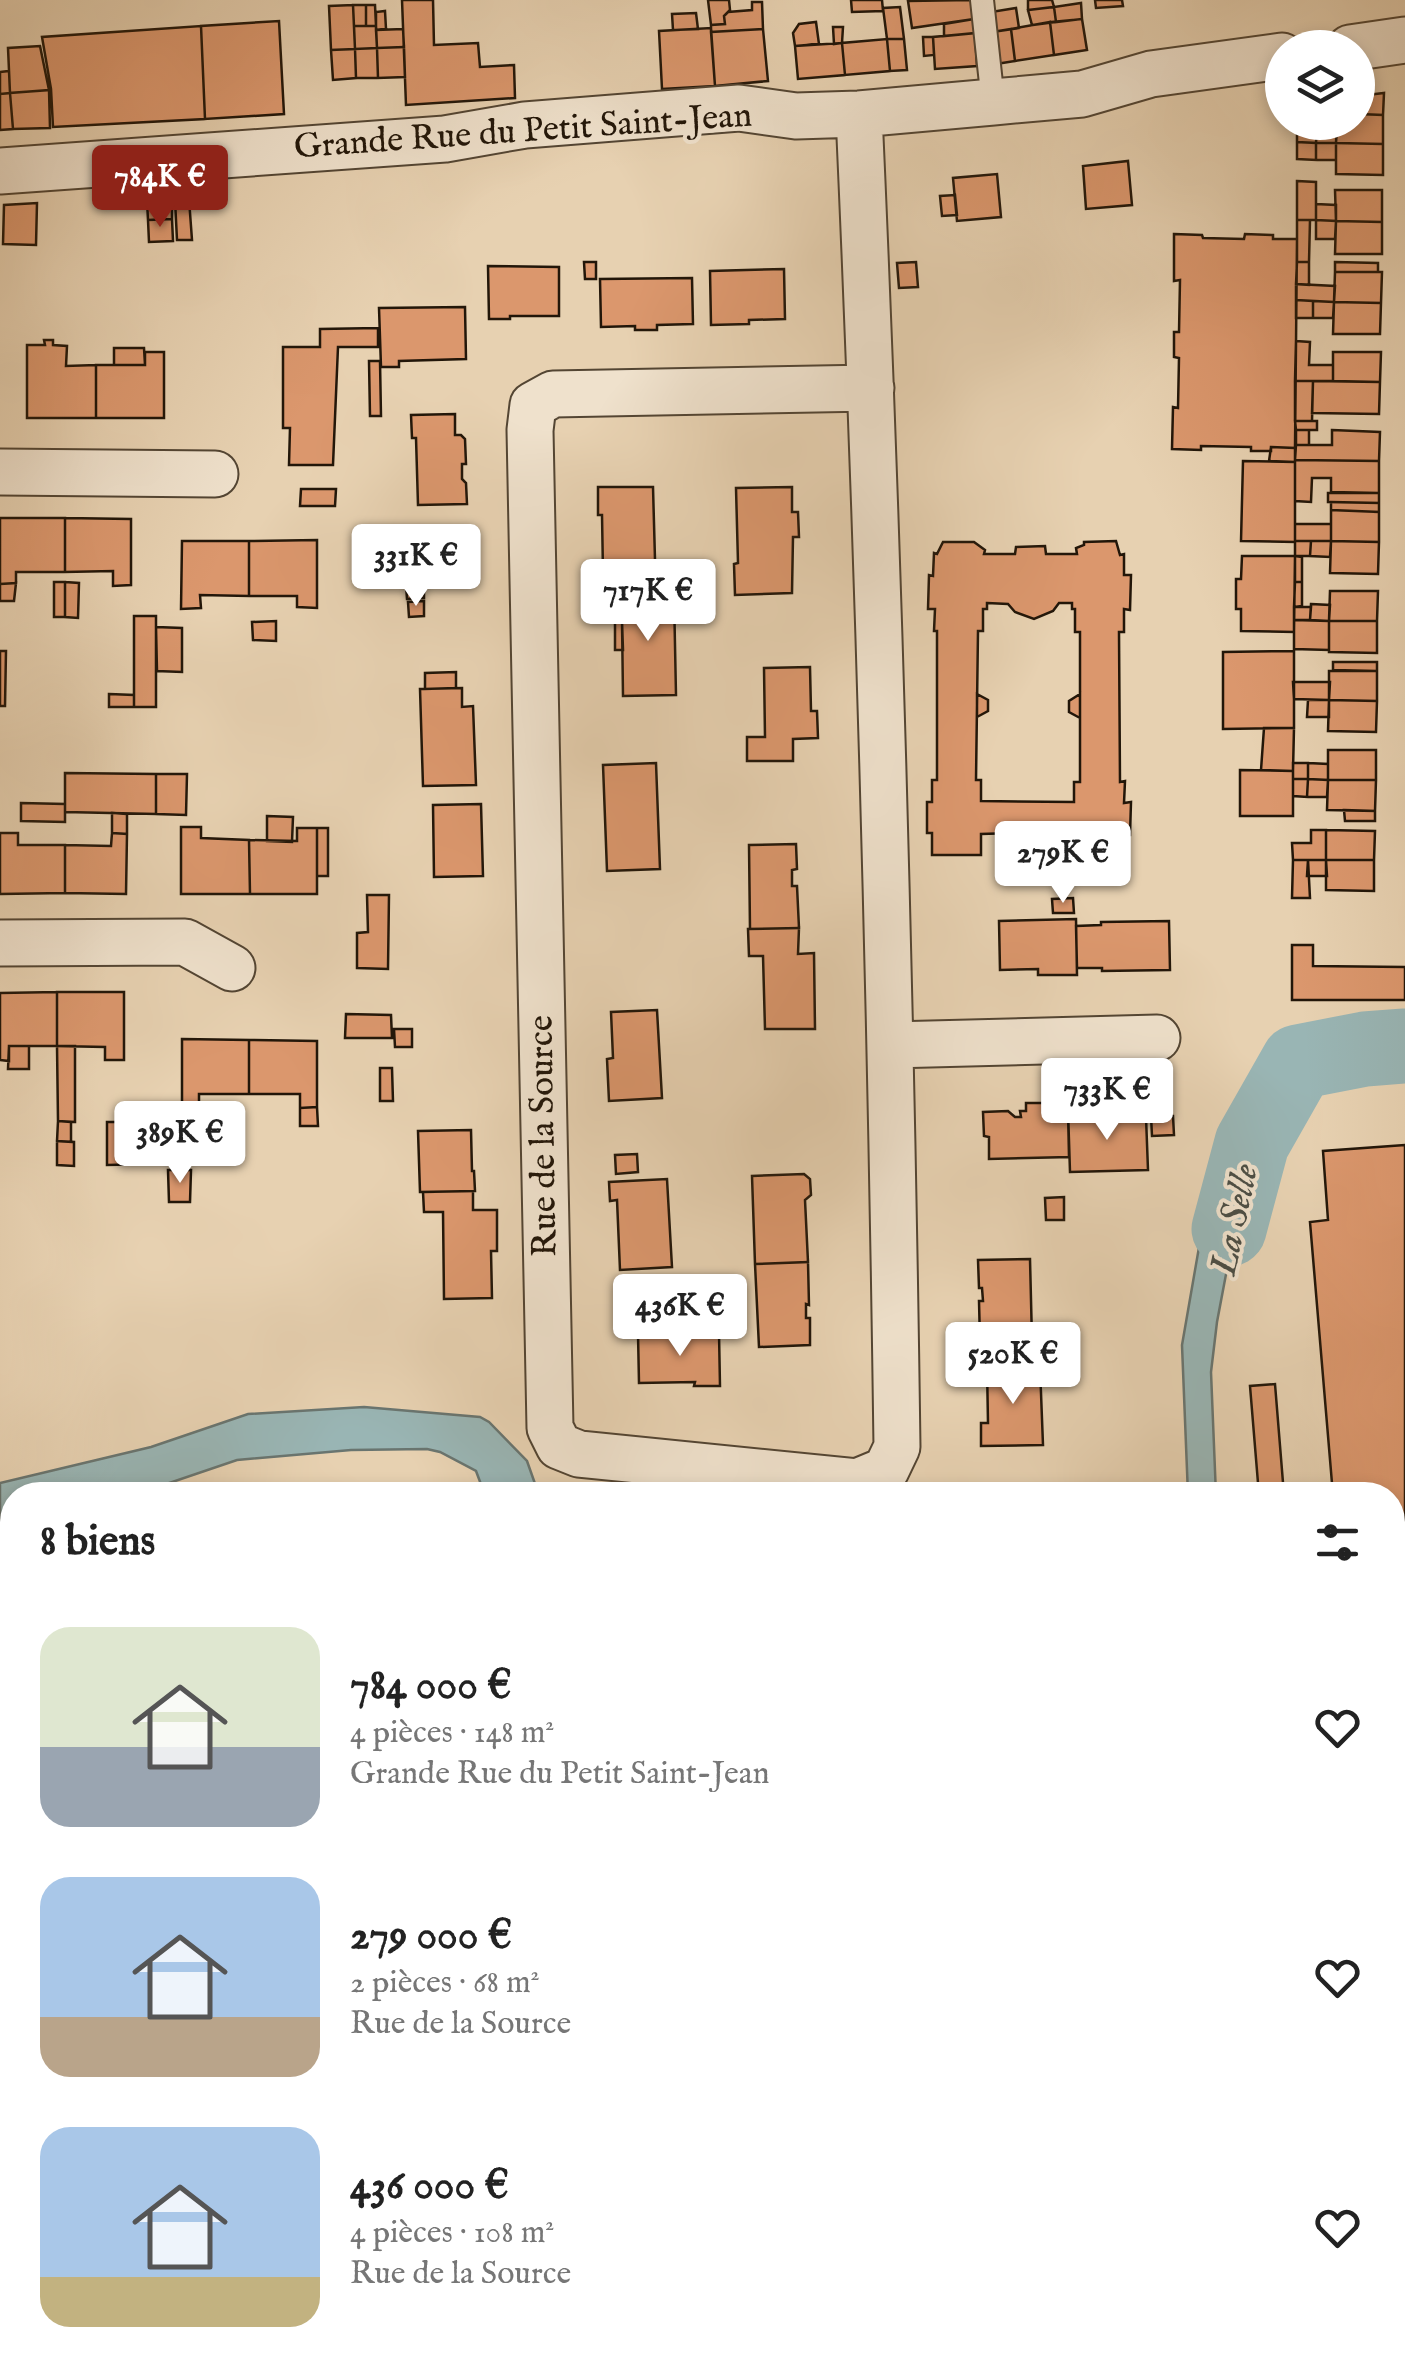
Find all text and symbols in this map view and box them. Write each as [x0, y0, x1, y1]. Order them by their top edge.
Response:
map controls [1265, 30, 1375, 140]
button: layers [1265, 30, 1375, 140]
street label: Grande Rue du Petit Saint-Jean [293, 94, 753, 170]
pin: 784K € [79, 145, 241, 230]
text: 784K € [114, 157, 206, 198]
pin: 331K € [335, 524, 497, 609]
text: 331K € [374, 536, 458, 577]
pin: 717K € [567, 559, 729, 644]
text: 717K € [603, 571, 693, 612]
pin: 279K € [982, 821, 1144, 906]
text: 279K € [1017, 833, 1109, 874]
street label: Rue de la Source [519, 1015, 569, 1257]
pin: 733K € [1026, 1058, 1188, 1143]
text: 733K € [1063, 1070, 1151, 1111]
pin: 389K € [99, 1101, 261, 1186]
text: 389K € [136, 1113, 224, 1154]
water label: La Selle [1201, 1160, 1271, 1281]
pin: 436K € [599, 1274, 761, 1359]
text: 436K € [635, 1286, 725, 1327]
pin: 520K € [932, 1322, 1094, 1407]
text: 520K € [967, 1334, 1059, 1375]
icon: filters [1310, 1515, 1365, 1570]
text: 8 biens [40, 1516, 155, 1569]
text: 784 000 € [350, 1660, 512, 1713]
icon: home [120, 1667, 240, 1787]
icon: heart [1310, 1700, 1365, 1755]
text: 4 pièces · 148 m² [350, 1713, 554, 1754]
text: Grande Rue du Petit Saint-Jean [350, 1754, 770, 1795]
text: 279 000 € [350, 1910, 512, 1963]
icon: home [120, 1917, 240, 2037]
icon: heart [1310, 1950, 1365, 2005]
text: 2 pièces · 68 m² [350, 1963, 540, 2004]
text: Rue de la Source [350, 2004, 571, 2045]
text: 436 000 € [350, 2160, 509, 2213]
icon: home [120, 2167, 240, 2287]
icon: heart [1310, 2200, 1365, 2255]
text: 4 pièces · 108 m² [350, 2213, 554, 2254]
text: Rue de la Source [350, 2254, 571, 2295]

